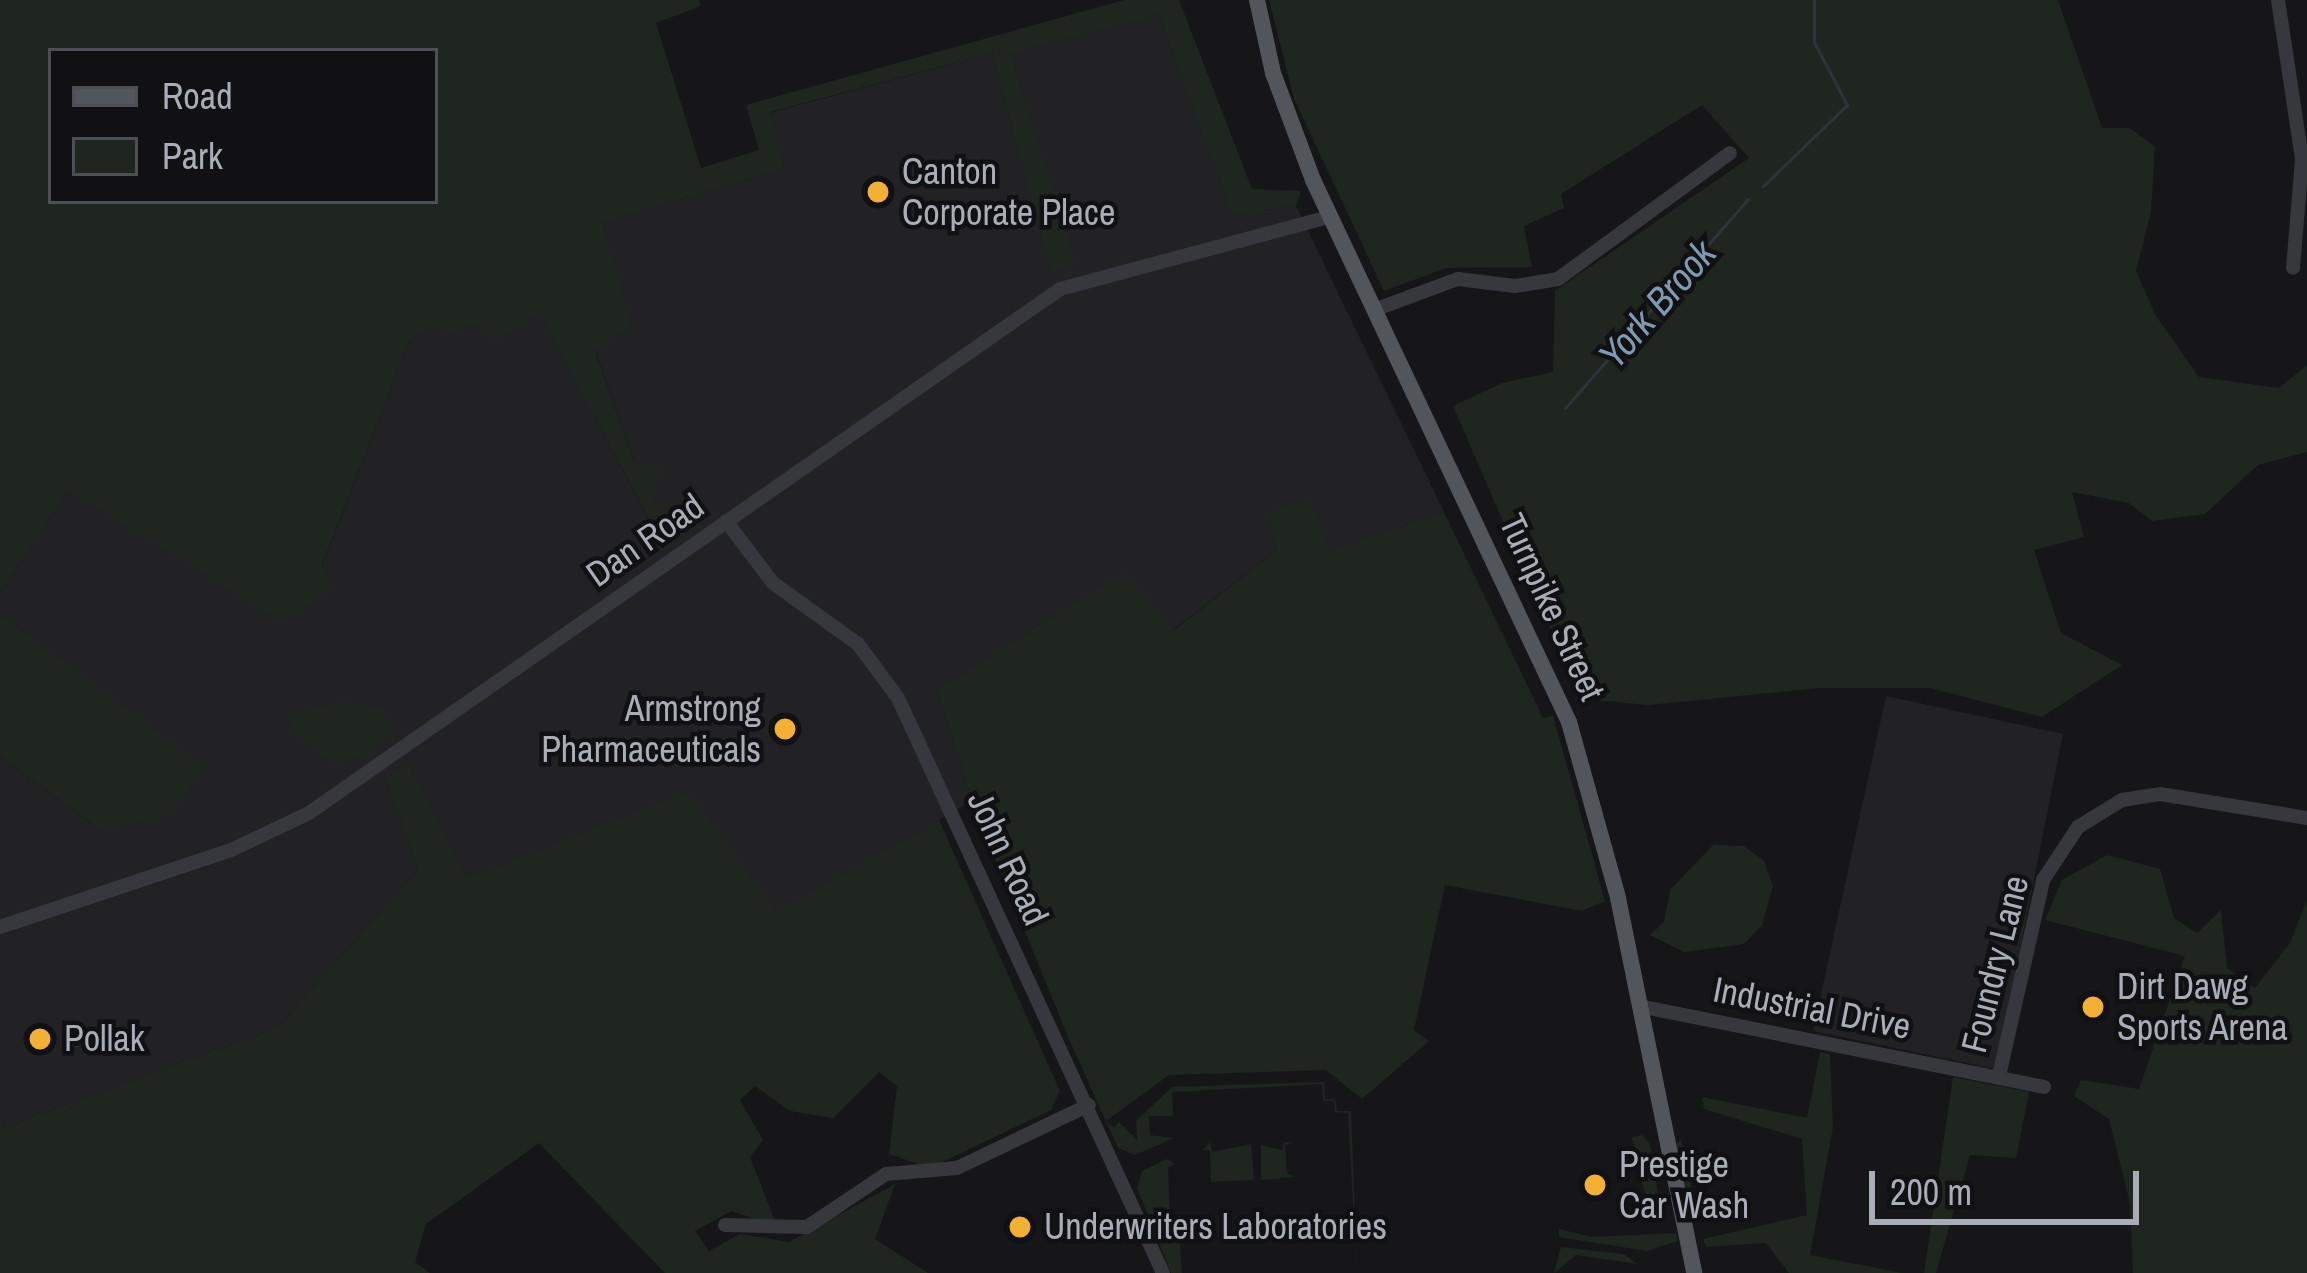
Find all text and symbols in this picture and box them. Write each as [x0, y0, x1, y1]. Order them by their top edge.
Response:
legend [48, 48, 438, 204]
text: Road [162, 72, 233, 120]
text: Park [162, 132, 223, 180]
place label: Canton Corporate Place [902, 149, 1115, 234]
marker: Canton Corporate Place [865, 179, 891, 205]
water label: York Brook [1589, 230, 1725, 378]
street label: Dan Road [578, 484, 712, 596]
street label: Turnpike Street [1490, 507, 1614, 707]
place label: Armstrong Pharmaceuticals [541, 686, 761, 771]
marker: Armstrong Pharmaceuticals [772, 716, 798, 742]
street label: John Road [958, 784, 1058, 932]
street label: Foundry Lane [1952, 871, 2038, 1057]
place label: Dirt Dawg Sports Arena [2117, 964, 2289, 1049]
street label: Industrial Drive [1710, 968, 1914, 1048]
marker: Dirt Dawg Sports Arena [2080, 994, 2106, 1020]
place label: Pollak [64, 1017, 144, 1061]
marker: Pollak [27, 1026, 53, 1052]
place label: Prestige Car Wash [1619, 1142, 1749, 1227]
scale bar [1875, 1147, 2145, 1221]
text: 200 m [1890, 1168, 1972, 1216]
marker: Prestige Car Wash [1582, 1172, 1608, 1198]
place label: Underwriters Laboratories [1044, 1205, 1387, 1249]
marker: Underwriters Laboratories [1007, 1214, 1033, 1240]

